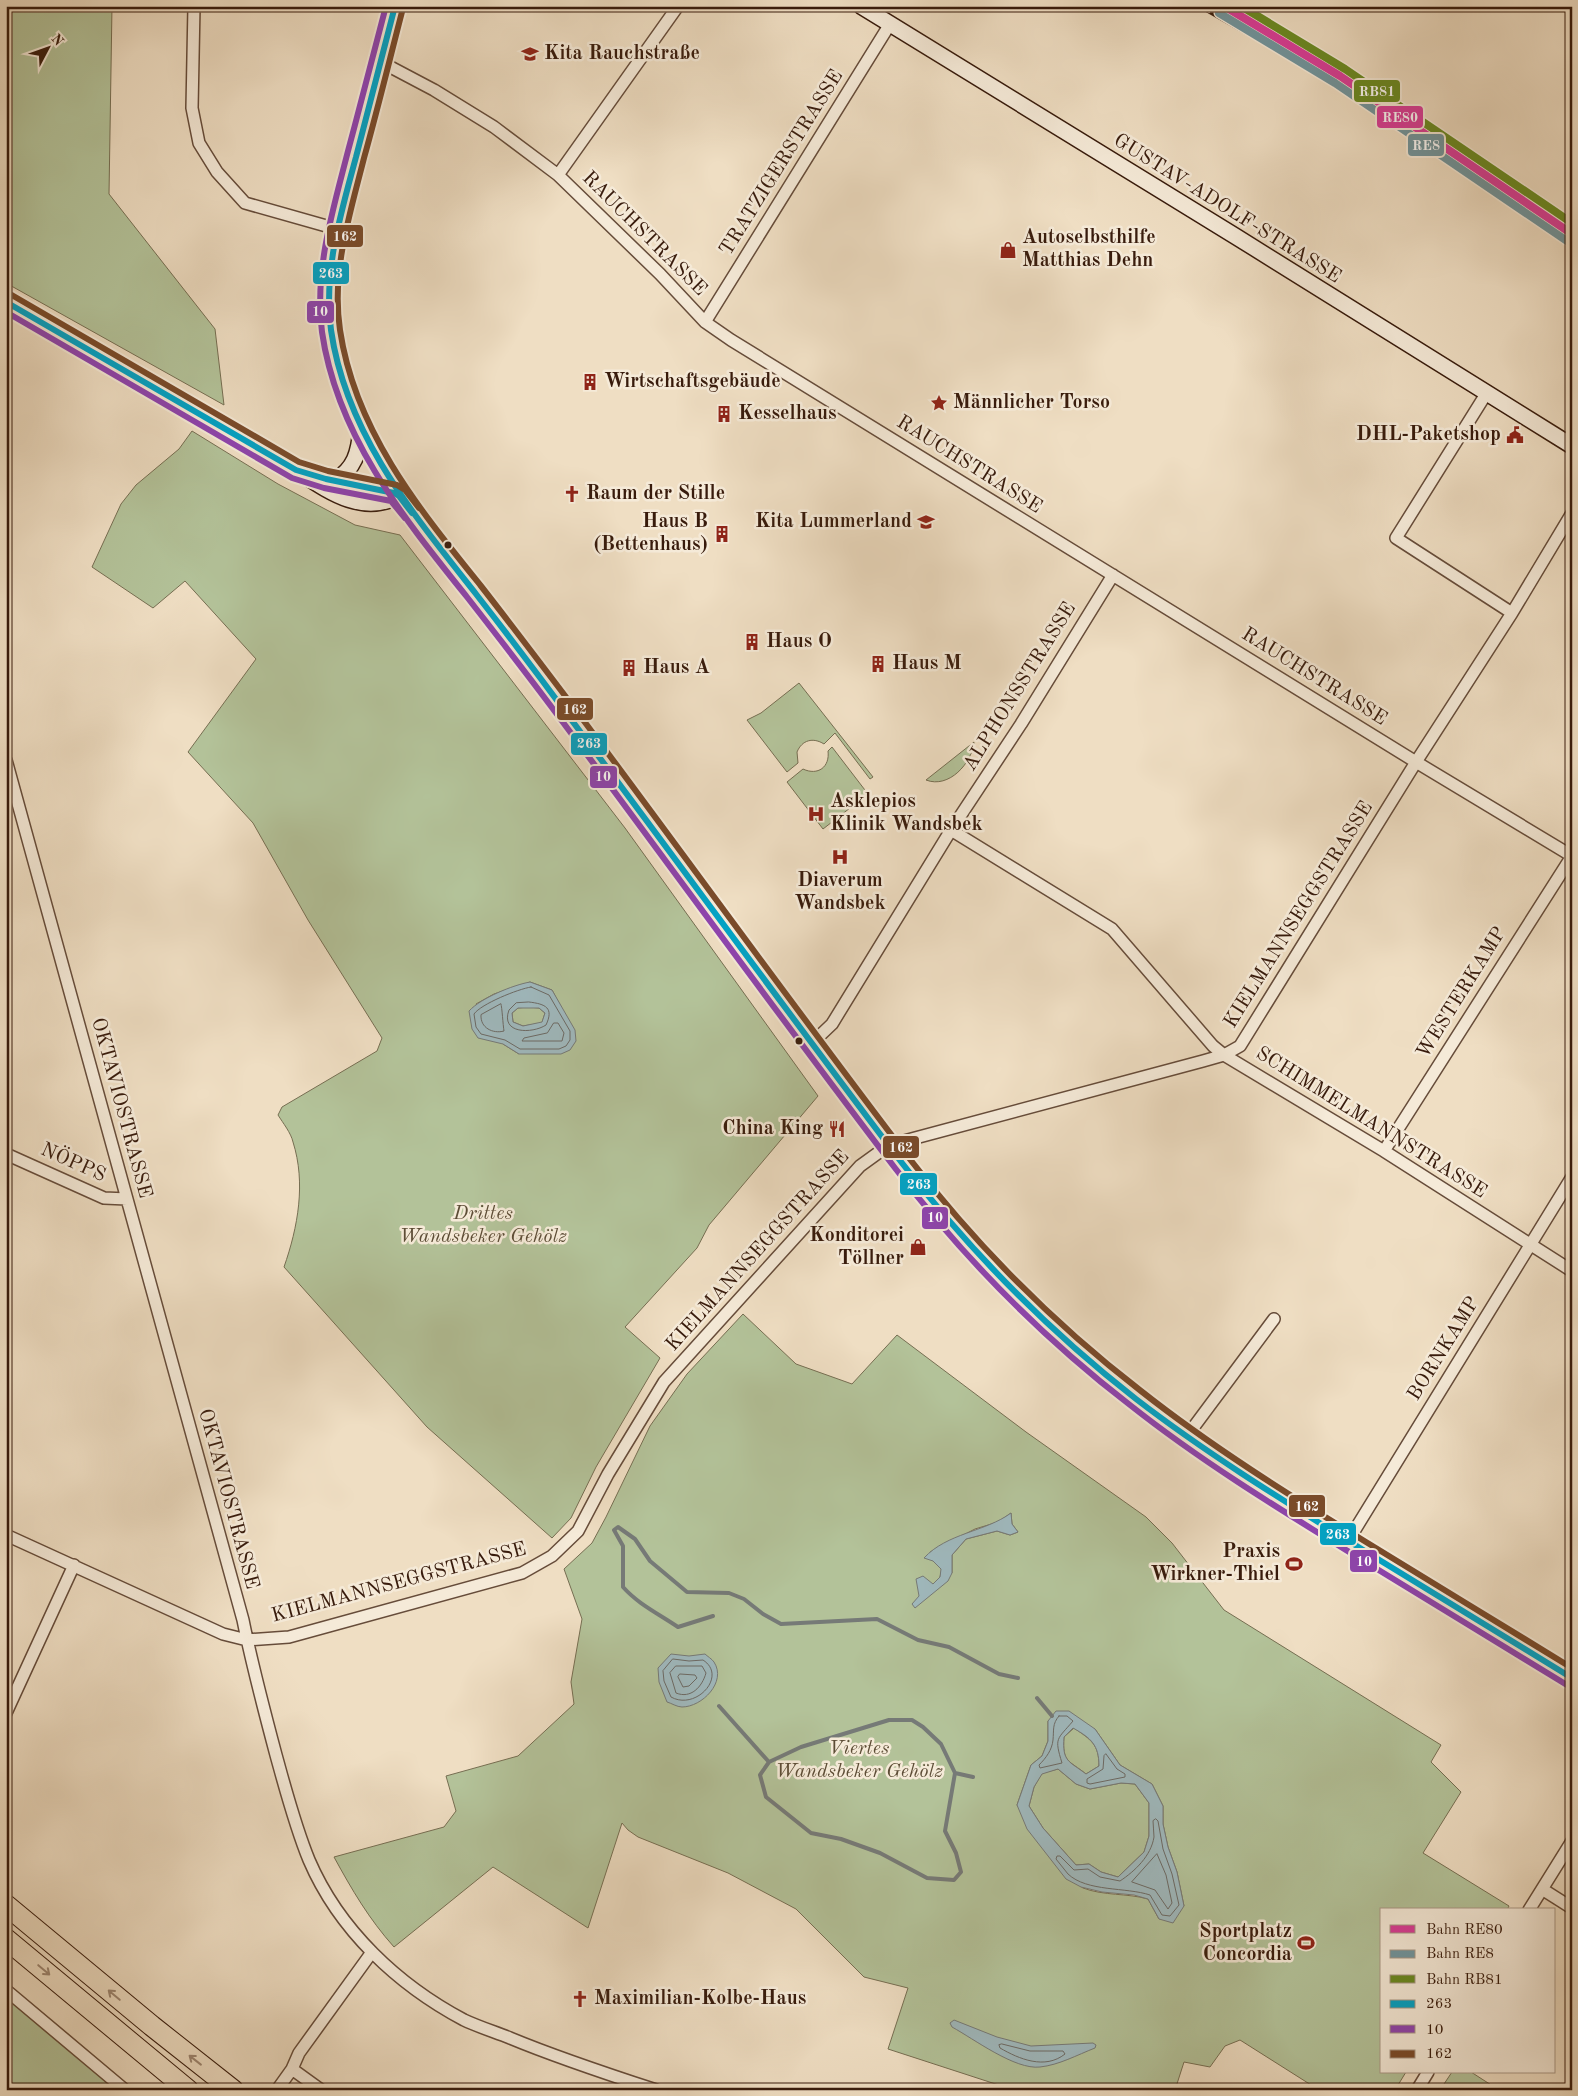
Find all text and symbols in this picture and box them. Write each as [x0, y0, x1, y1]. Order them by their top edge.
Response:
north arrow [22, 22, 72, 72]
text: N [48, 31, 66, 49]
school or university icon: Kita Rauchstraße [520, 44, 540, 64]
place label: Kita Rauchstraße [544, 44, 700, 64]
street label: TRATZIGERSTRASSE [717, 67, 847, 259]
line badge: RB81 [1353, 79, 1401, 103]
text: RB81 [1359, 85, 1395, 99]
line badge: RE80 [1376, 105, 1424, 129]
text: RE80 [1382, 111, 1418, 125]
street label: GUSTAV-ADOLF-STRASSE [1110, 131, 1344, 287]
line badge: RE8 [1407, 133, 1445, 157]
text: RE8 [1412, 139, 1440, 153]
street label: RAUCHSTRASSE [578, 168, 710, 300]
line badge: 162 [326, 224, 364, 248]
place label: Autoselbsthilfe Matthias Dehn [1022, 228, 1156, 271]
text: 162 [333, 230, 357, 244]
shop icon: Autoselbsthilfe Matthias Dehn [998, 240, 1018, 260]
line badge: 263 [312, 261, 350, 285]
text: 263 [319, 267, 343, 281]
line badge: 10 [306, 300, 335, 324]
text: 10 [312, 305, 328, 319]
building icon: Wirtschaftsgebäude [580, 372, 600, 392]
place label: Wirtschaftsgebäude [604, 372, 781, 392]
place icon: Männlicher Torso [929, 393, 949, 413]
place label: Männlicher Torso [953, 393, 1110, 413]
building icon: Kesselhaus [714, 404, 734, 424]
place label: Kesselhaus [738, 404, 837, 424]
street label: RAUCHSTRASSE [893, 412, 1045, 518]
place label: DHL-Paketshop [1356, 425, 1501, 445]
public building icon: DHL-Paketshop [1505, 425, 1525, 445]
church icon: Raum der Stille [562, 484, 582, 504]
place label: Raum der Stille [586, 484, 725, 504]
place label: Haus B (Bettenhaus) [593, 512, 708, 555]
place label: Kita Lummerland [755, 512, 912, 532]
school or university icon: Kita Lummerland [916, 512, 936, 532]
building icon: Haus B (Bettenhaus) [712, 524, 732, 544]
unlabelled marker [443, 540, 453, 550]
street label: ALPHONSSTRASSE [960, 599, 1080, 775]
street label: RAUCHSTRASSE [1238, 624, 1390, 730]
building icon: Haus O [742, 632, 762, 652]
place label: Haus O [766, 632, 832, 652]
building icon: Haus M [868, 654, 888, 674]
place label: Haus M [892, 654, 962, 674]
building icon: Haus A [619, 658, 639, 678]
place label: Haus A [643, 658, 710, 678]
line badge: 162 [556, 697, 594, 721]
text: 162 [563, 703, 587, 717]
line badge: 263 [570, 732, 608, 756]
text: 263 [577, 737, 601, 751]
line badge: 10 [589, 765, 618, 789]
text: 10 [595, 770, 611, 784]
place label: Asklepios Klinik Wandsbek [830, 792, 983, 835]
street label: KIELMANNSEGGSTRASSE [1221, 798, 1377, 1032]
hospital icon: Asklepios Klinik Wandsbek [806, 804, 826, 824]
hospital icon: Diaverum Wandsbek [830, 847, 850, 867]
place label: Diaverum Wandsbek [794, 871, 886, 914]
street label: WESTERKAMP [1414, 924, 1510, 1062]
street label: OKTAVIOSTRASSE [87, 1016, 155, 1200]
unlabelled marker [794, 1036, 804, 1046]
street label: SCHIMMELMANNSTRASSE [1252, 1044, 1490, 1202]
place label: China King [722, 1119, 823, 1139]
restaurant icon: China King [827, 1119, 847, 1139]
line badge: 162 [882, 1135, 920, 1159]
street label: NÖPPS [37, 1137, 110, 1186]
text: 162 [889, 1141, 913, 1155]
street label: KIELMANNSEGGSTRASSE [663, 1147, 853, 1355]
line badge: 263 [899, 1172, 938, 1196]
text: 263 [907, 1178, 931, 1192]
park label: Drittes Wandsbeker Gehölz [399, 1204, 567, 1247]
line badge: 10 [921, 1206, 949, 1230]
text: 10 [927, 1211, 943, 1225]
place label: Konditorei Töllner [809, 1226, 904, 1269]
shop icon: Konditorei Töllner [908, 1237, 928, 1257]
street label: BORNKAMP [1404, 1294, 1484, 1404]
street label: OKTAVIOSTRASSE [194, 1407, 262, 1591]
line badge: 162 [1288, 1494, 1326, 1518]
text: 162 [1295, 1500, 1319, 1514]
line badge: 263 [1319, 1522, 1357, 1546]
text: 263 [1326, 1528, 1350, 1542]
street label: KIELMANNSEGGSTRASSE [269, 1539, 529, 1627]
place label: Praxis Wirkner-Thiel [1150, 1542, 1280, 1585]
line badge: 10 [1349, 1549, 1378, 1573]
sports icon: Praxis Wirkner-Thiel [1284, 1554, 1304, 1574]
text: 10 [1356, 1555, 1372, 1569]
park label: Viertes Wandsbeker Gehölz [775, 1739, 943, 1782]
legend [1380, 1908, 1556, 2074]
place label: Sportplatz Concordia [1199, 1922, 1292, 1965]
text: Bahn RE80 [1426, 1923, 1503, 1938]
sports icon: Sportplatz Concordia [1296, 1933, 1316, 1953]
text: Bahn RE8 [1426, 1947, 1494, 1962]
one-way arrow [37, 1964, 50, 1976]
text: Bahn RB81 [1426, 1973, 1503, 1988]
one-way arrow [108, 1989, 121, 2000]
church icon: Maximilian-Kolbe-Haus [570, 1989, 590, 2009]
place label: Maximilian-Kolbe-Haus [594, 1989, 806, 2009]
text: 263 [1426, 1997, 1452, 2012]
text: 10 [1426, 2023, 1443, 2038]
text: 162 [1426, 2047, 1452, 2062]
one-way arrow [188, 2054, 201, 2065]

